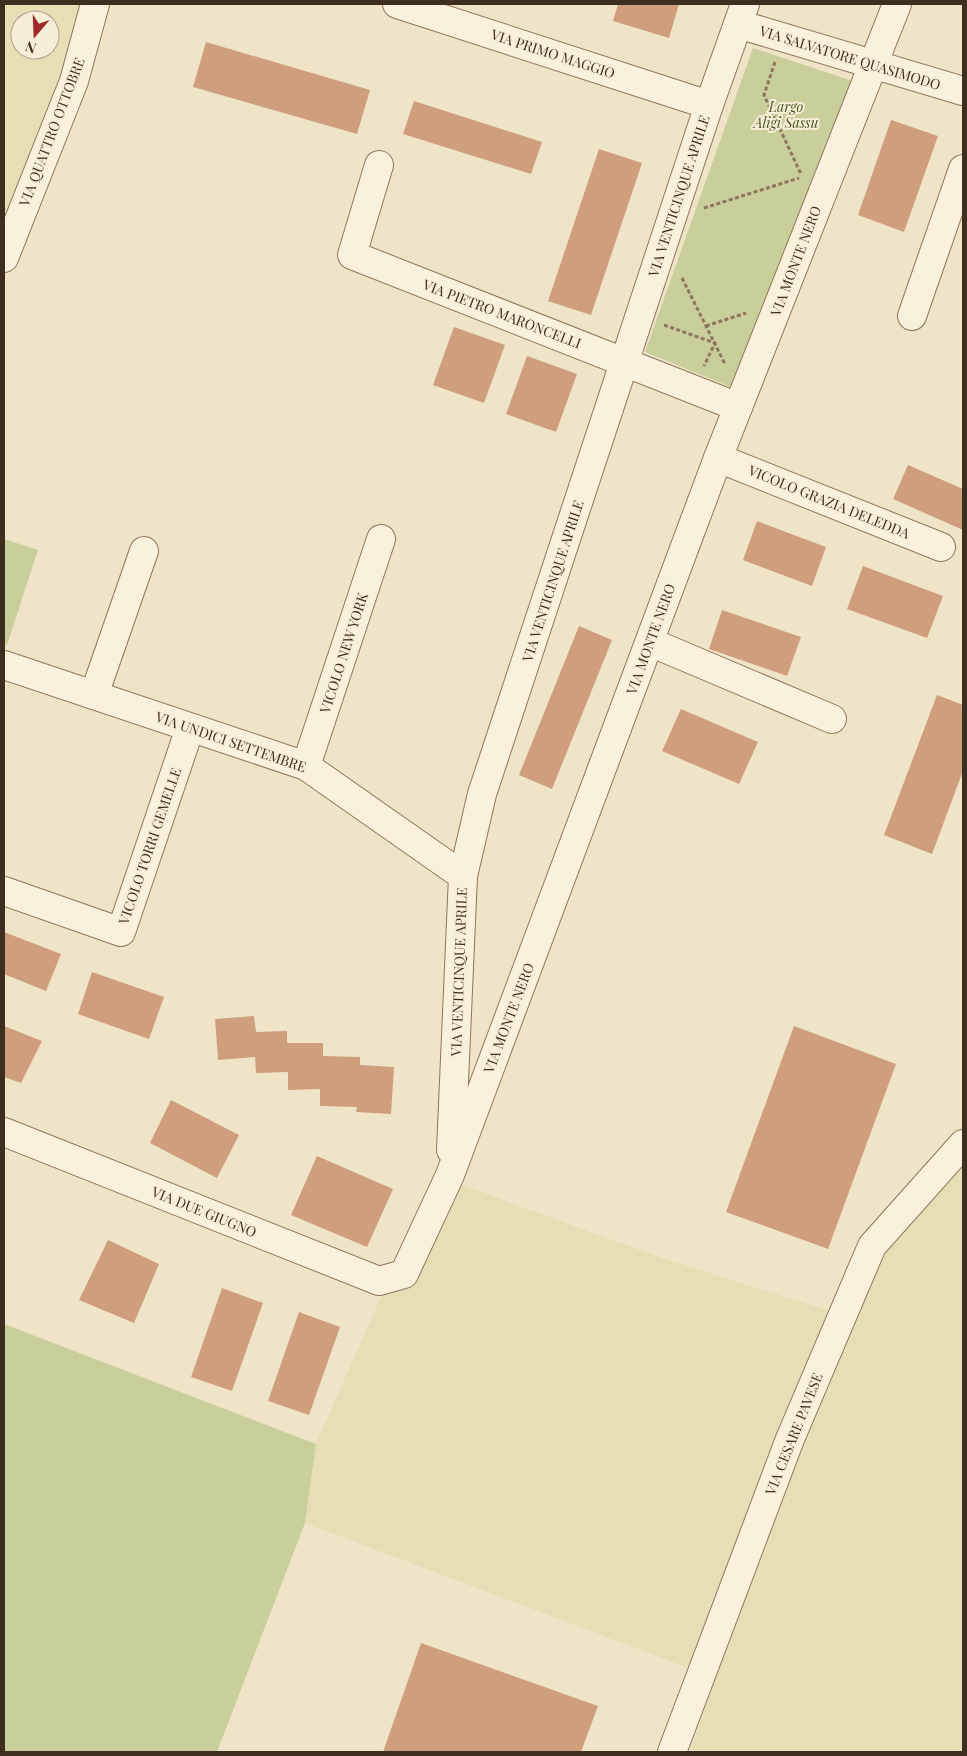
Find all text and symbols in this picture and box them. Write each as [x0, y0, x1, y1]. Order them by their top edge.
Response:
north arrow [10, 10, 60, 60]
street label: VIA SALVATORE QUASIMODO [756, 21, 943, 94]
street label: VIA PRIMO MAGGIO [488, 24, 618, 83]
text: N [23, 37, 38, 58]
street label: VIA QUATTRO OTTOBRE [14, 55, 89, 210]
park label: Largo Aligi Sassu [752, 97, 818, 132]
street label: VIA VENTICINQUE APRILE [643, 113, 714, 280]
street label: VIA MONTE NERO [765, 203, 825, 320]
street label: VIA PIETRO MARONCELLI [419, 274, 584, 353]
street label: VICOLO GRAZIA DELEDDA [745, 460, 913, 543]
street label: VIA VENTICINQUE APRILE [517, 498, 588, 665]
street label: VIA MONTE NERO [621, 581, 679, 698]
street label: VICOLO NEW YORK [315, 589, 372, 716]
street label: VIA UNDICI SETTEMBRE [152, 706, 309, 776]
street label: VICOLO TORRI GEMELLE [113, 765, 185, 928]
street label: VIA VENTICINQUE APRILE [446, 887, 471, 1058]
street label: VIA MONTE NERO [478, 960, 538, 1077]
street label: VIA DUE GIUGNO [148, 1181, 259, 1241]
street label: VIA CESARE PAVESE [760, 1370, 827, 1499]

